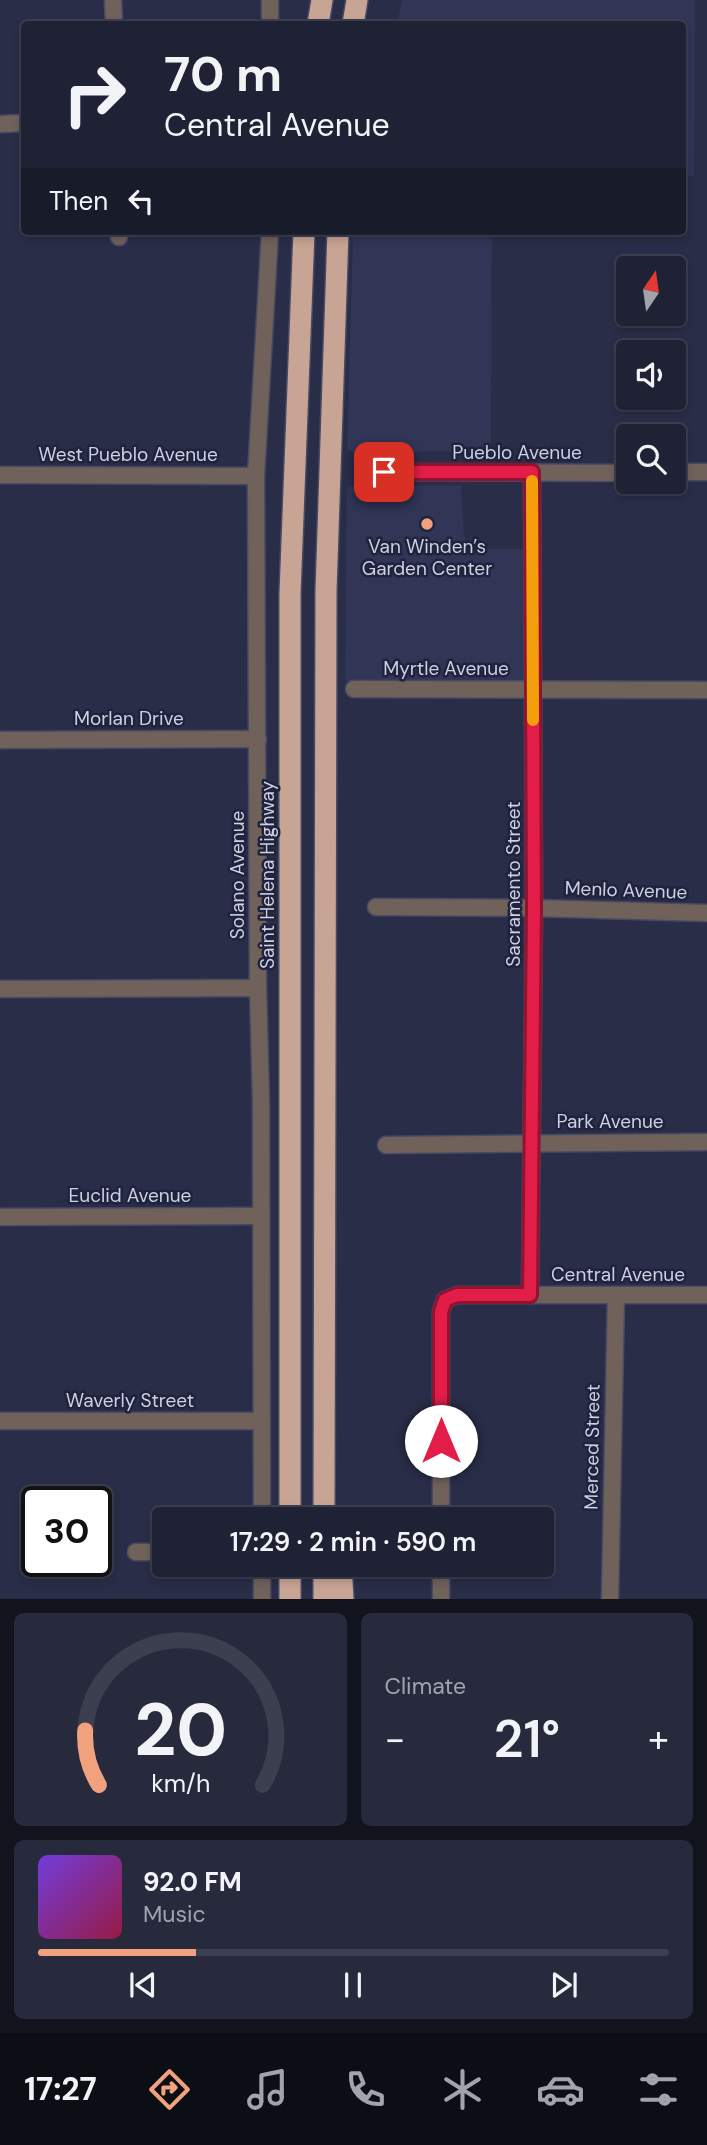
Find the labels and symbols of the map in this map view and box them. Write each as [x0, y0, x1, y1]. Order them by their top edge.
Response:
north arrow [616, 256, 686, 326]
street label: Pueblo Avenue [452, 440, 582, 465]
street label: West Pueblo Avenue [38, 442, 218, 467]
pin [354, 442, 414, 502]
marker: Van Winden’s Garden Center [419, 516, 435, 532]
place label: Van Winden’s Garden Center [362, 534, 492, 581]
street label: Myrtle Avenue [383, 656, 509, 681]
street label: Morlan Drive [74, 706, 184, 731]
street label: Saint Helena Highway [255, 780, 280, 969]
street label: Sacramento Street [501, 801, 526, 967]
street label: Solano Avenue [225, 811, 250, 939]
street label: Menlo Avenue [564, 875, 688, 905]
street label: Park Avenue [556, 1109, 664, 1134]
street label: Euclid Avenue [69, 1183, 191, 1208]
street label: Central Avenue [551, 1262, 685, 1287]
street label: Merced Street [578, 1384, 606, 1510]
street label: Waverly Street [66, 1388, 194, 1413]
position arrow [404, 1404, 478, 1478]
speed limit sign: 30 [21, 1486, 112, 1577]

